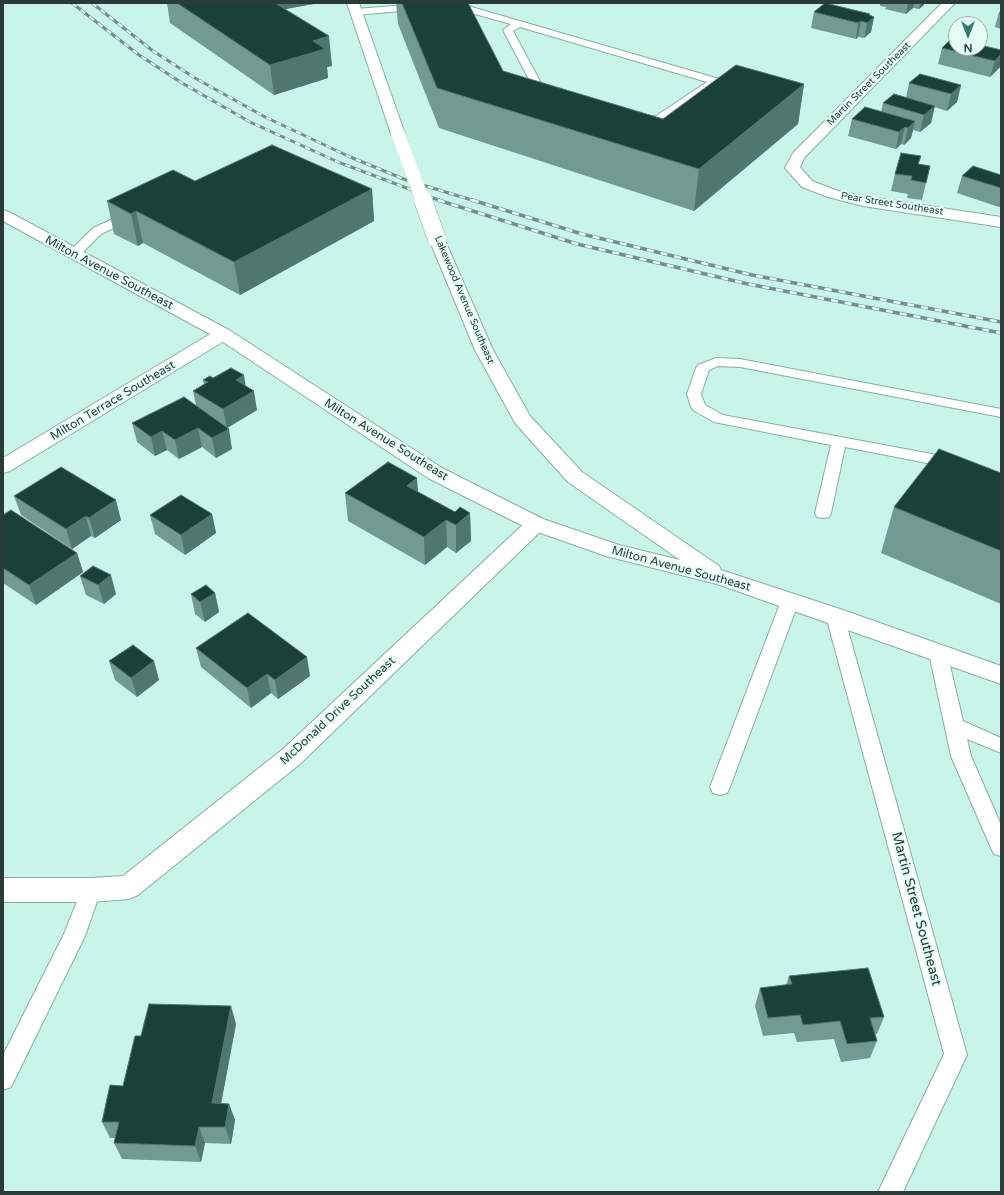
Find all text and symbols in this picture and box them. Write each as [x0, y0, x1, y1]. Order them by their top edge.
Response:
north arrow [948, 16, 988, 56]
street label: Martin Street Southeast [825, 40, 913, 128]
text: N [964, 41, 972, 54]
street label: Pear Street Southeast [840, 190, 944, 218]
street label: Milton Avenue Southeast [42, 233, 176, 313]
street label: Lakewood Avenue Southeast [432, 234, 496, 366]
street label: Milton Terrace Southeast [48, 358, 178, 444]
street label: Milton Avenue Southeast [321, 396, 451, 484]
street label: Milton Avenue Southeast [610, 543, 752, 595]
street label: McDonald Drive Southeast [277, 654, 399, 768]
street label: Martin Street Southeast [887, 830, 945, 988]

